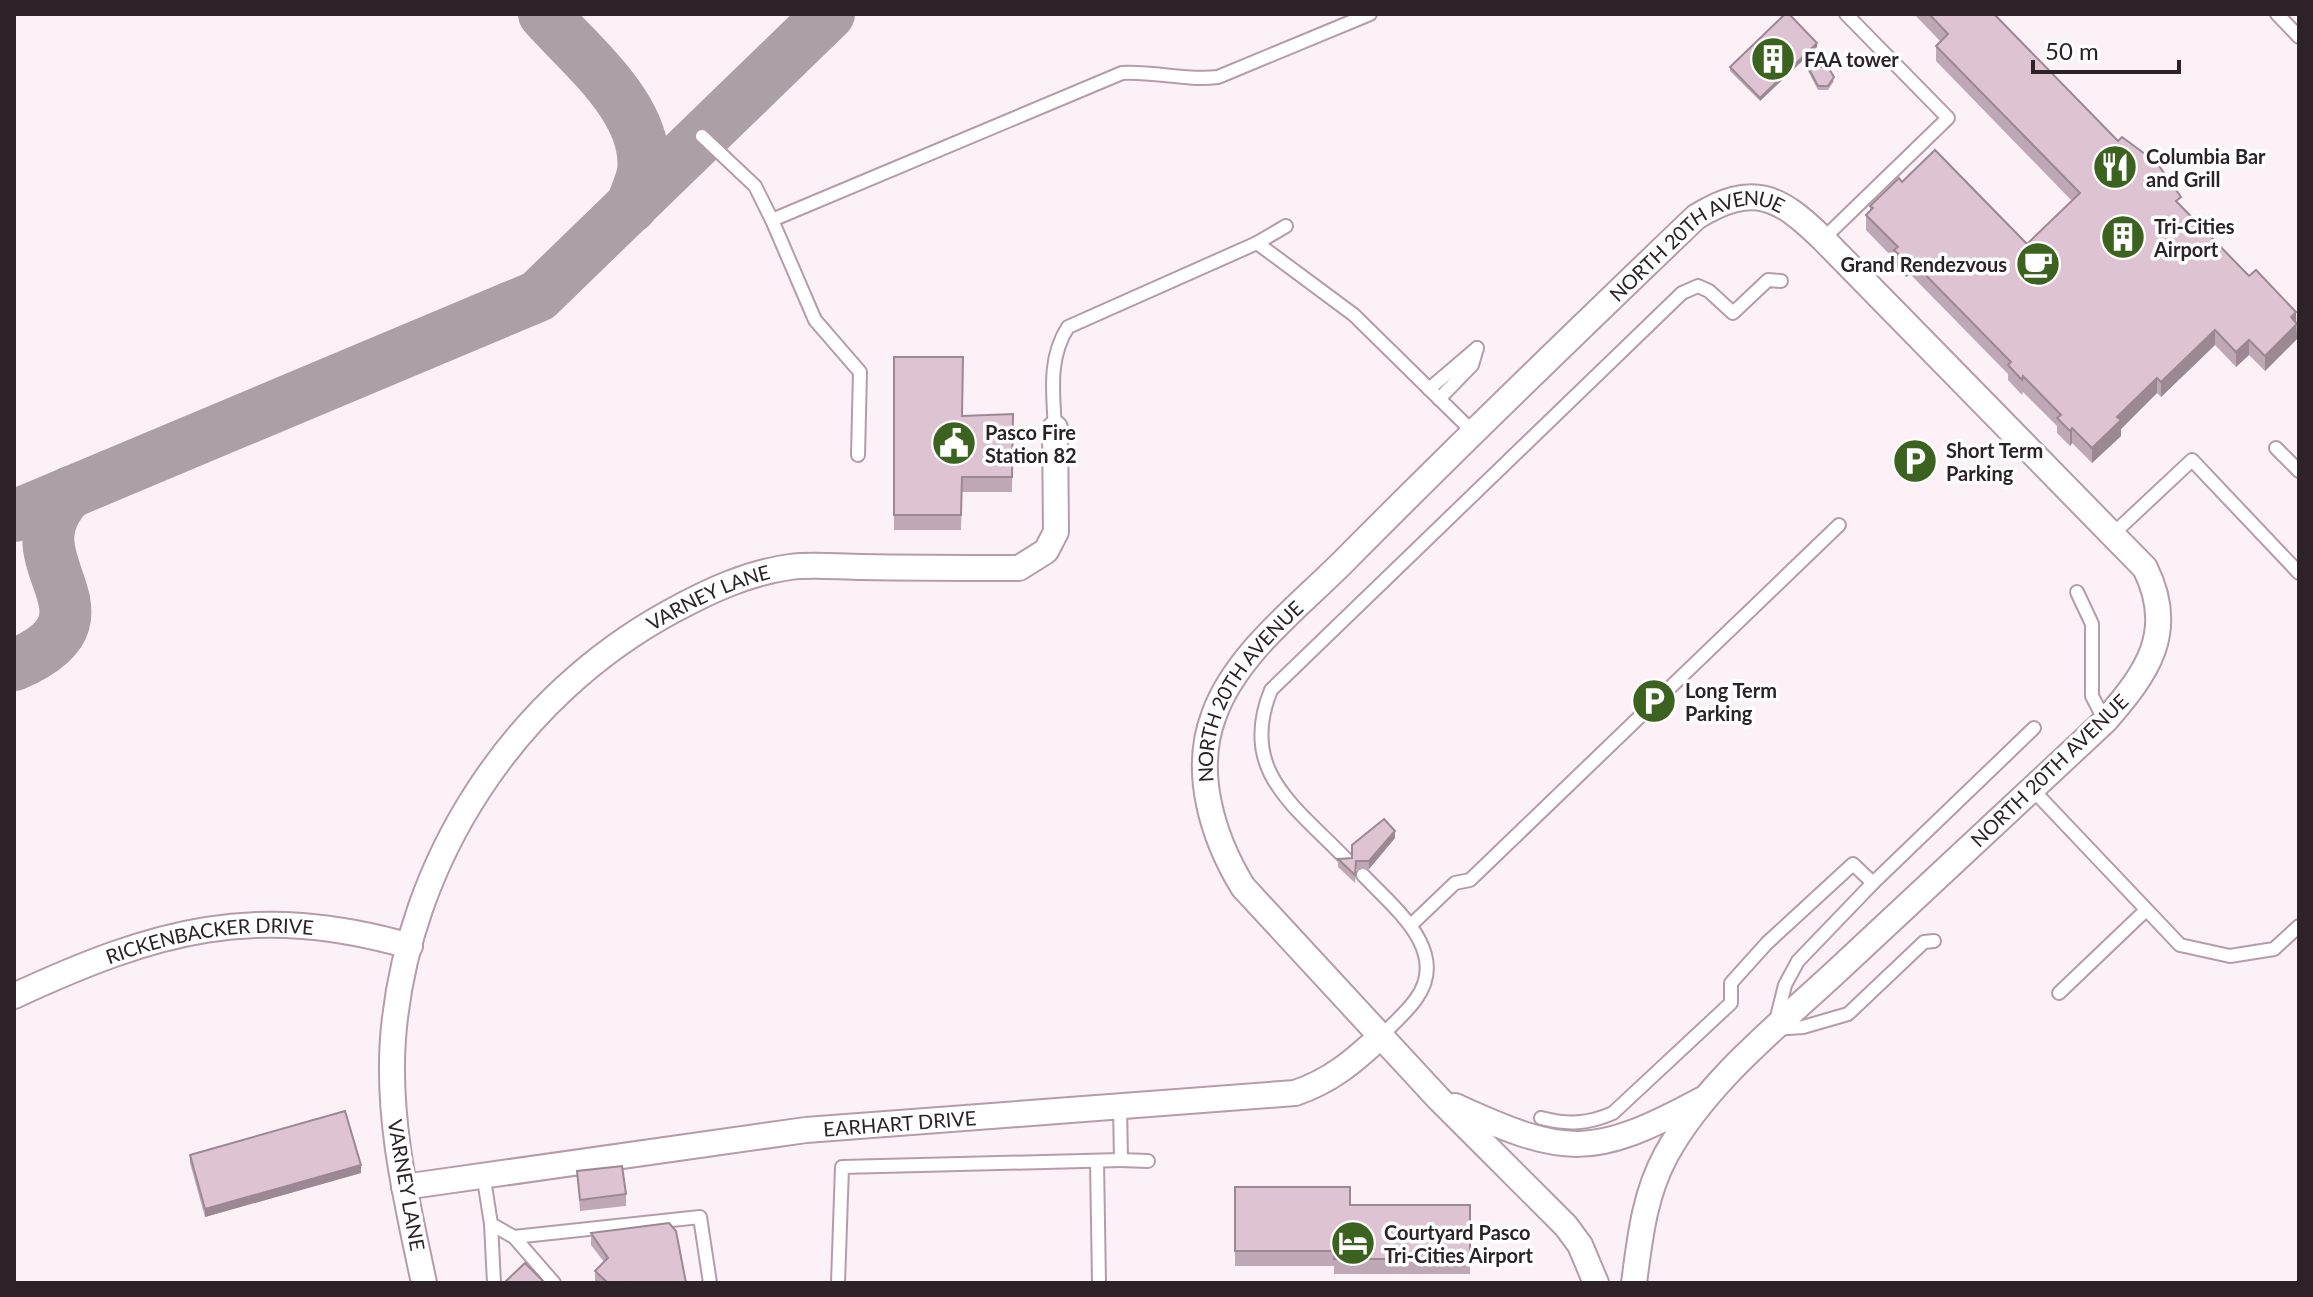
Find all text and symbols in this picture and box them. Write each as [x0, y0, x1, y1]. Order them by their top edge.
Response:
scale bar [2033, 24, 2179, 74]
building icon: FAA tower [1749, 35, 1797, 83]
text: 50 m [2045, 36, 2099, 65]
place label: FAA tower [1804, 47, 1899, 71]
restaurant icon: Columbia Bar and Grill [2091, 143, 2139, 191]
place label: Columbia Bar and Grill [2146, 144, 2266, 191]
street label: NORTH 20TH AVENUE [1604, 185, 1789, 306]
building icon: Tri-Cities Airport [2099, 213, 2147, 261]
place label: Tri-Cities Airport [2153, 214, 2235, 261]
cafe icon: Grand Rendezvous [2014, 240, 2062, 288]
place label: Grand Rendezvous [1840, 252, 2007, 276]
public building icon: Pasco Fire Station 82 [930, 419, 978, 467]
place label: Pasco Fire Station 82 [985, 420, 1077, 467]
parking icon: Short Term Parking [1891, 437, 1939, 485]
place label: Short Term Parking [1946, 438, 2043, 485]
street label: VARNEY LANE [642, 559, 772, 635]
street label: NORTH 20TH AVENUE [1193, 595, 1307, 783]
parking icon: Long Term Parking [1630, 677, 1678, 725]
place label: Long Term Parking [1685, 678, 1777, 725]
street label: NORTH 20TH AVENUE [1965, 689, 2133, 851]
street label: RICKENBACKER DRIVE [102, 913, 315, 968]
street label: EARHART DRIVE [822, 1105, 977, 1141]
street label: VARNEY LANE [384, 1118, 430, 1252]
hotel icon: Courtyard Pasco Tri-Cities Airport [1329, 1219, 1377, 1267]
place label: Courtyard Pasco Tri-Cities Airport [1384, 1220, 1534, 1267]

